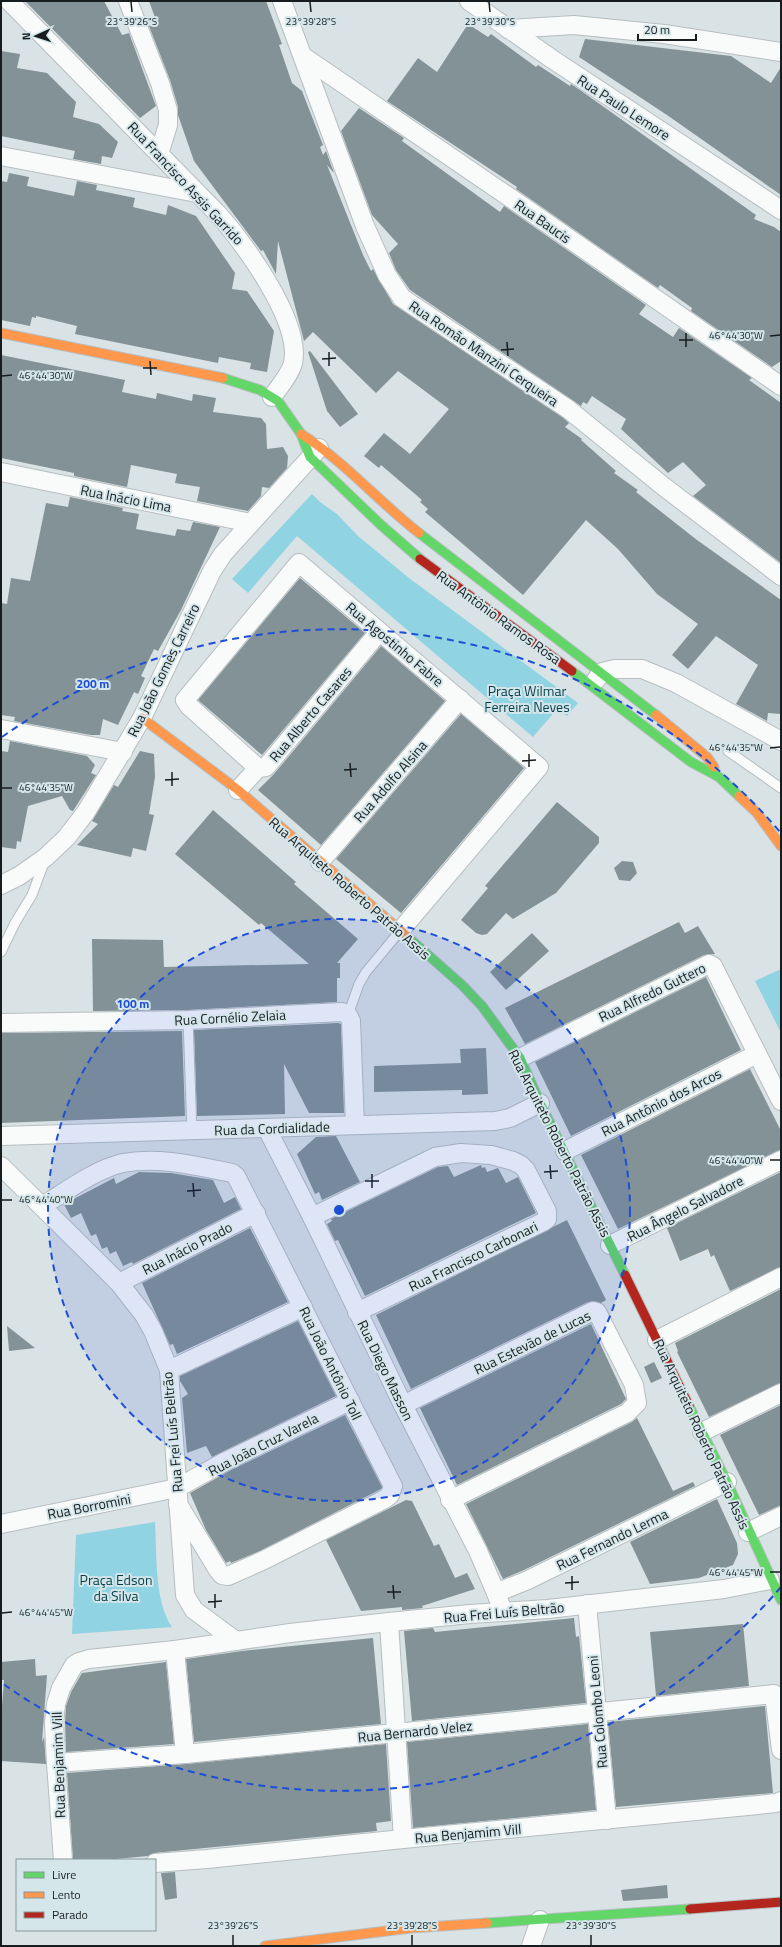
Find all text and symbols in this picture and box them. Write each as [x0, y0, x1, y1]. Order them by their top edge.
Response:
text: 23°39'26"S [107, 14, 157, 29]
text: 23°39'28"S [286, 14, 336, 29]
text: 23°39'30"S [465, 14, 515, 29]
north arrow [16, 16, 56, 56]
scale bar [638, 16, 696, 42]
text: 20 m [644, 20, 670, 39]
text: N [18, 32, 34, 41]
street label: Rua Paulo Lemore [573, 69, 675, 145]
street label: Rua Francisco Assis Garrido [123, 117, 249, 249]
street label: Rua Baucis [510, 194, 576, 248]
street label: Rua Romão Manzini Cerqueira [405, 295, 563, 411]
text: 46°44'30"W [709, 328, 763, 343]
text: 46°44'30"W [19, 368, 73, 383]
street label: Rua Inácio Lima [79, 479, 173, 517]
street label: Rua Antônio Ramos Rosa [433, 565, 565, 669]
street label: Rua Agostinho Fabre [342, 597, 448, 691]
street label: Rua João Gomes Carreiro [122, 600, 204, 740]
street label: Rua Alberto Casares [264, 662, 356, 766]
text: 200 m [77, 674, 109, 693]
park label: Praça Wilmar Ferreira Neves [484, 680, 570, 717]
street label: Rua Adolfo Alsina [348, 735, 432, 827]
text: 46°44'35"W [709, 740, 763, 755]
text: 46°44'35"W [19, 780, 73, 795]
street label: Rua Arquiteto Roberto Patrão Assis [265, 812, 435, 964]
street label: Rua Alfredo Guttero [595, 957, 709, 1027]
text: 100 m [117, 994, 149, 1013]
street label: Rua Cornélio Zelaia [174, 1004, 286, 1030]
street label: Rua Arquiteto Roberto Patrão Assis [503, 1045, 617, 1241]
street label: Rua Antônio dos Arcos [597, 1063, 725, 1141]
street label: Rua da Cordialidade [214, 1115, 330, 1141]
text: 46°44'40"W [709, 1153, 763, 1168]
street label: Rua Ângelo Salvadore [623, 1170, 747, 1246]
text: 46°44'40"W [19, 1192, 73, 1207]
centre of rings [332, 1203, 346, 1217]
street label: Rua Inácio Prado [138, 1216, 236, 1280]
street label: Rua Francisco Carbonari [405, 1216, 541, 1296]
street label: Rua João Antônio Toll [294, 1303, 368, 1423]
street label: Rua Estevão de Lucas [470, 1305, 594, 1379]
street label: Rua Diego Masson [353, 1316, 419, 1424]
street label: Rua Arquiteto Roberto Patrão Assis [648, 1335, 756, 1533]
street label: Rua Frei Luís Beltrão [156, 1371, 188, 1493]
street label: Rua João Cruz Varela [204, 1407, 322, 1481]
street label: Rua Borromini [46, 1488, 132, 1524]
street label: Rua Fernando Lerma [552, 1503, 672, 1575]
text: 46°44'45"W [709, 1565, 763, 1580]
park label: Praça Edson da Silva [80, 1569, 152, 1606]
street label: Rua Frei Luís Beltrão [443, 1596, 565, 1628]
text: 46°44'45"W [19, 1605, 73, 1620]
street label: Rua Colombo Leoni [582, 1655, 612, 1769]
street label: Rua Benjamim Vill [46, 1711, 70, 1819]
street label: Rua Bernardo Velez [357, 1715, 473, 1747]
street label: Rua Benjamim Vill [414, 1818, 522, 1848]
legend [16, 1859, 156, 1931]
text: Livre [52, 1865, 76, 1884]
text: Lento [52, 1885, 81, 1904]
text: Parado [52, 1905, 88, 1924]
text: 23°39'26"S [208, 1918, 258, 1933]
text: 23°39'28"S [387, 1918, 437, 1933]
text: 23°39'30"S [566, 1918, 616, 1933]

